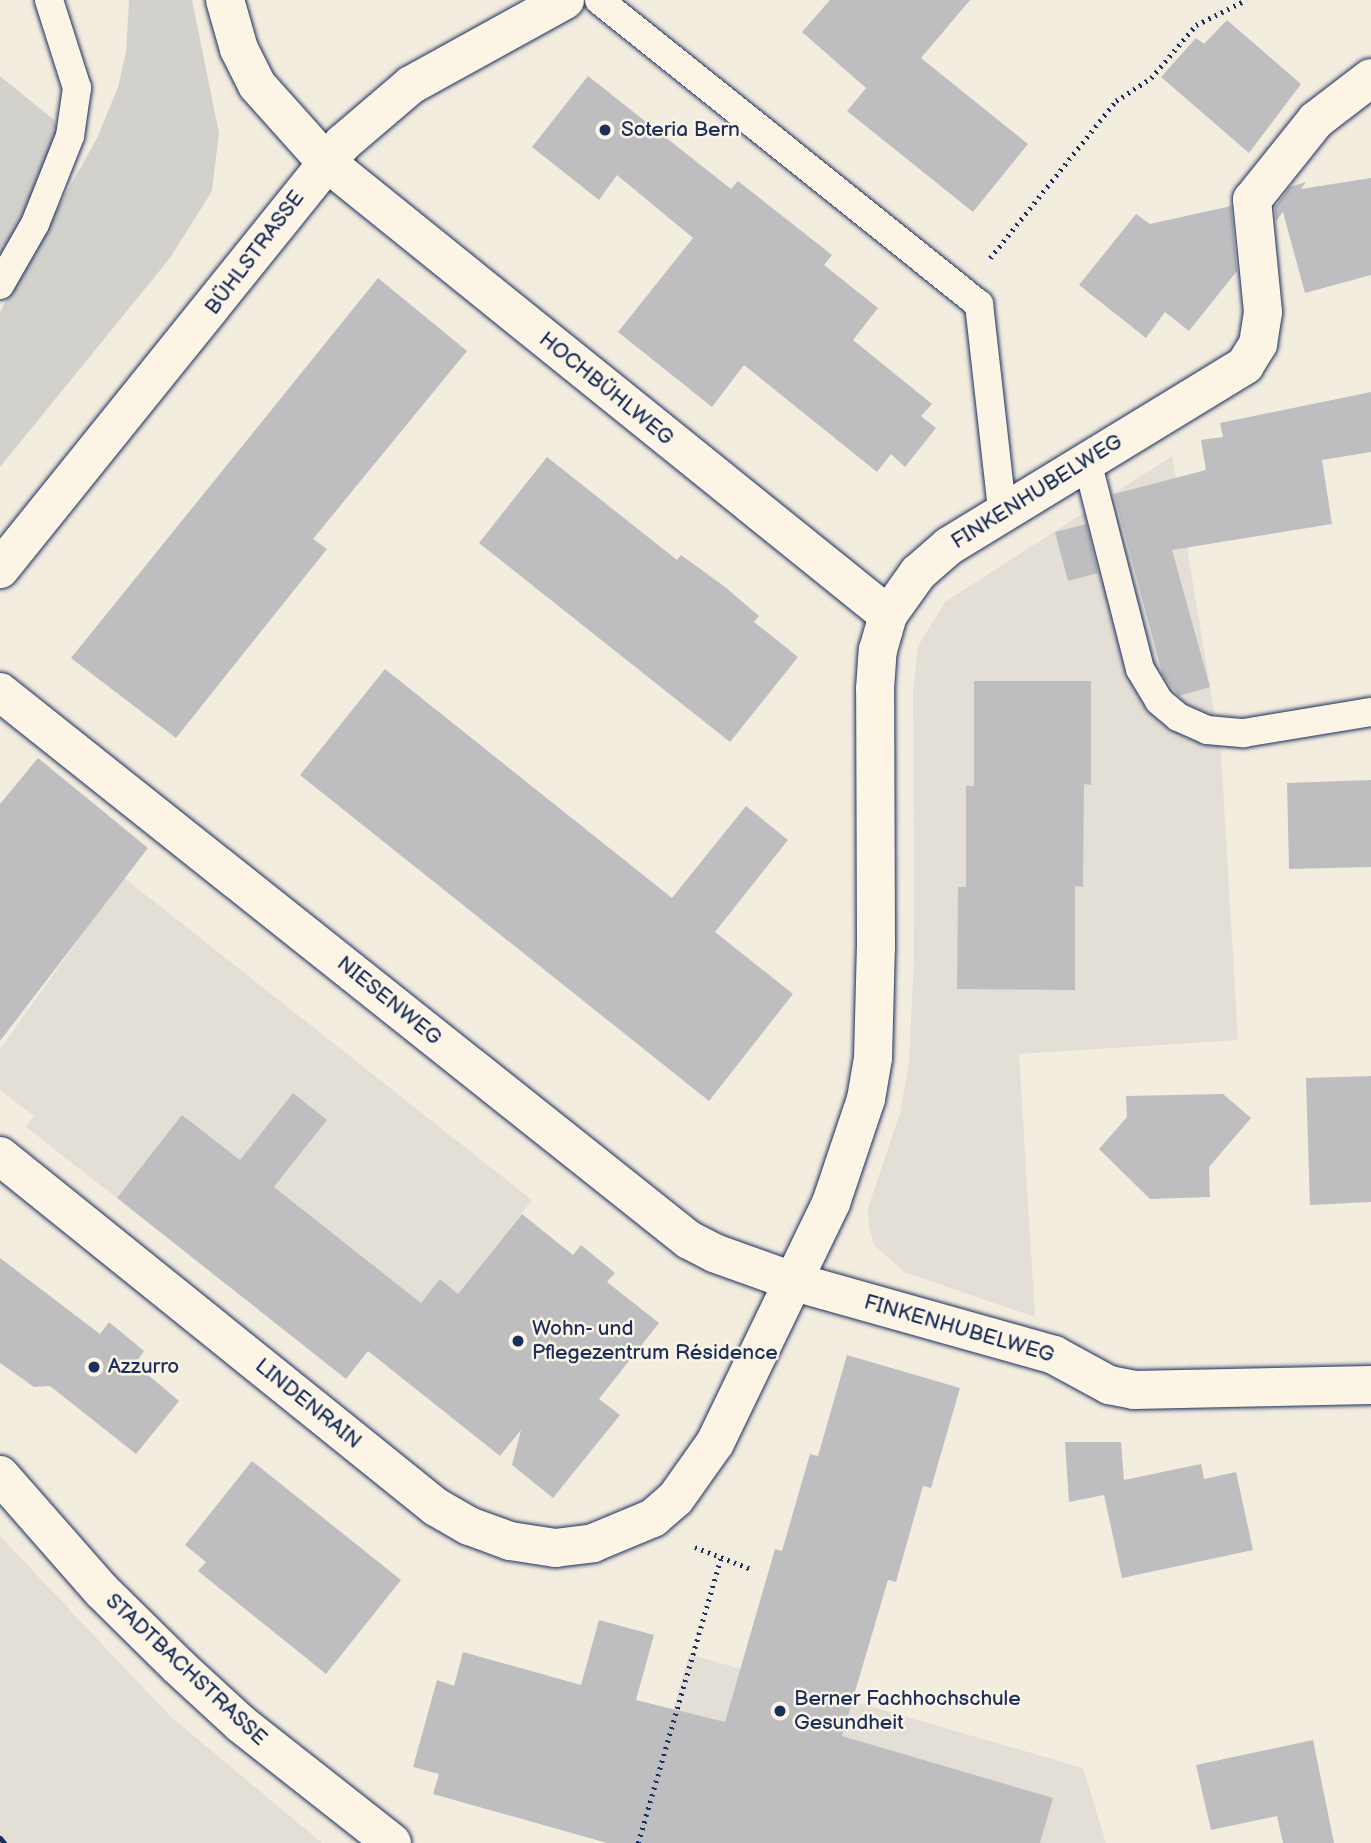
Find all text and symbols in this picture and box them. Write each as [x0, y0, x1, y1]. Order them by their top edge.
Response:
place label: Soteria Bern [621, 117, 740, 143]
marker: Soteria Bern [595, 120, 615, 140]
street label: BÜHLSTRASSE [200, 186, 310, 320]
street label: HOCHBÜHLWEG [534, 327, 678, 451]
street label: FINKENHUBELWEG [947, 429, 1127, 555]
street label: NIESENWEG [332, 951, 446, 1051]
street label: FINKENHUBELWEG [861, 1290, 1057, 1368]
place label: Wohn- und Pflegezentrum Résidence [532, 1316, 778, 1366]
marker: Wohn- und Pflegezentrum Résidence [510, 1333, 526, 1349]
street label: LINDENRAIN [250, 1353, 366, 1455]
place label: Azzurro [108, 1354, 179, 1380]
marker: Azzurro [86, 1359, 102, 1375]
street label: STADTBACHSTRASSE [100, 1589, 272, 1751]
place label: Berner Fachhochschule Gesundheit [794, 1686, 1021, 1736]
marker: Berner Fachhochschule Gesundheit [772, 1703, 788, 1719]

